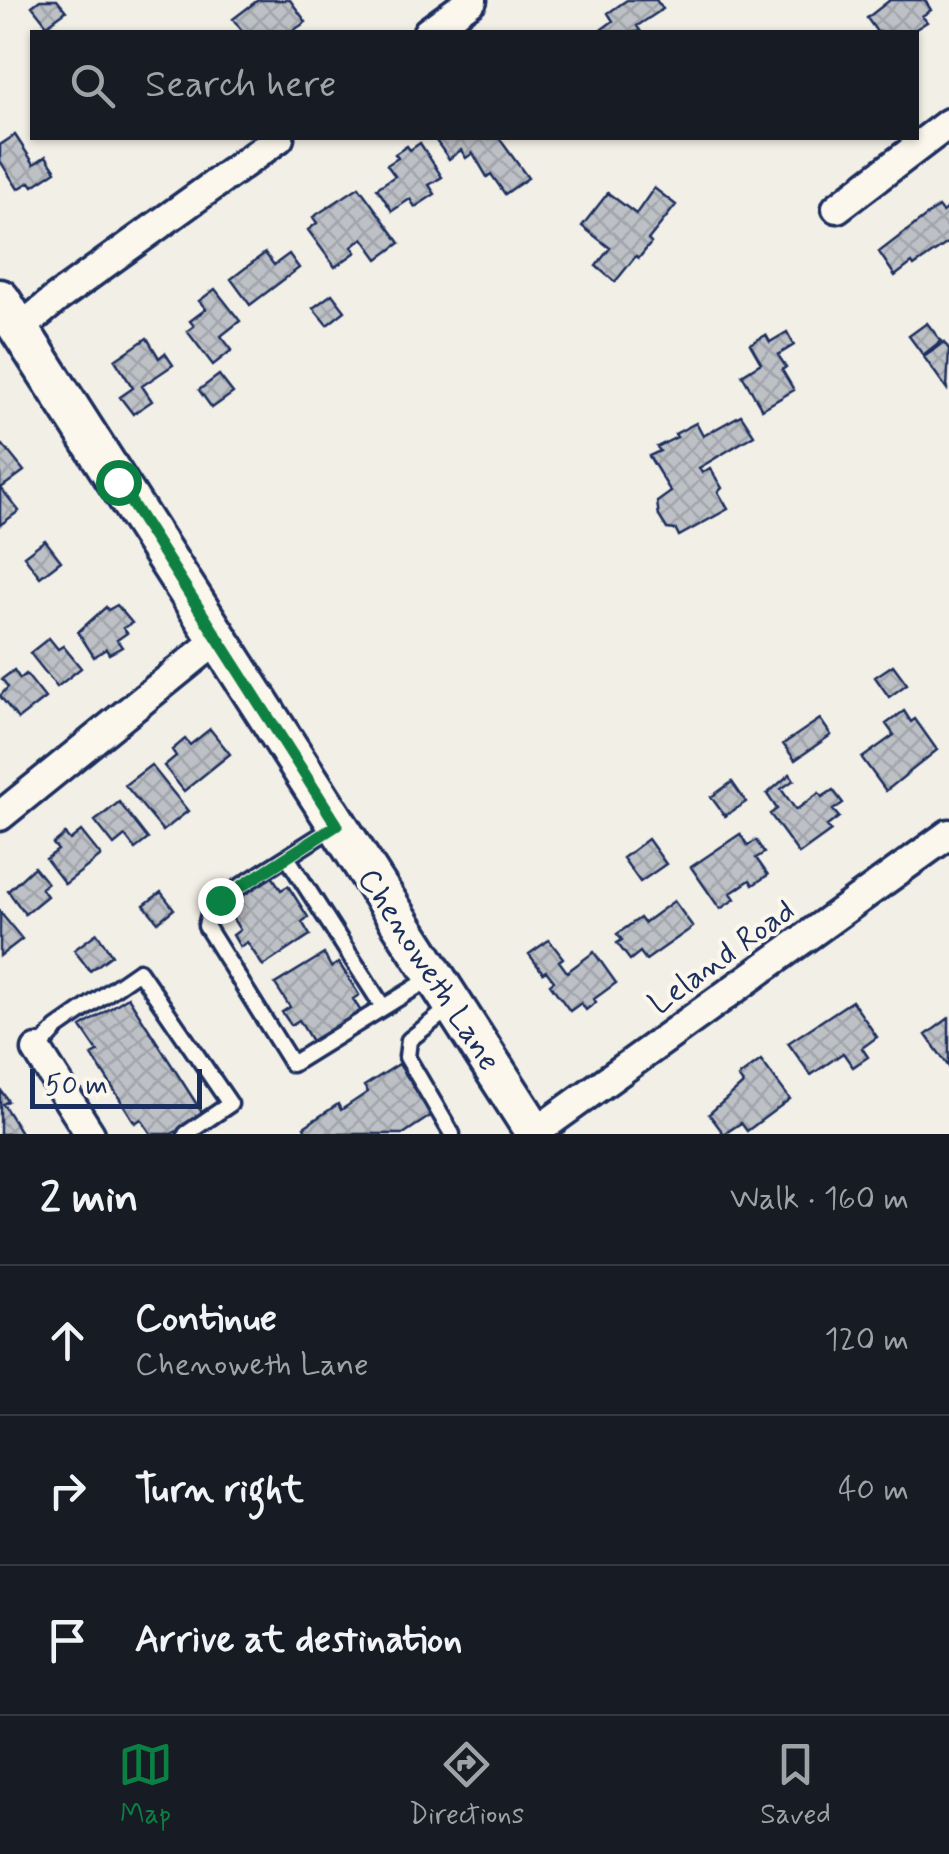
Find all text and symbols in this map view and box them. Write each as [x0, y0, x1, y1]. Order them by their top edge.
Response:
search box [30, 30, 919, 140]
icon: search [65, 58, 120, 113]
text: Search here [145, 61, 336, 110]
route start [96, 460, 142, 506]
street label: Chenoweth Lane [347, 861, 510, 1080]
route end [198, 878, 244, 924]
street label: Leland Road [641, 890, 804, 1025]
scale bar [30, 1064, 202, 1108]
text: 50 m [45, 1068, 108, 1105]
text: 2 min [40, 1172, 139, 1227]
text: Walk · 160 m [730, 1178, 909, 1220]
text: Continue [135, 1295, 277, 1344]
icon: ahead [40, 1313, 95, 1368]
text: 120 m [824, 1319, 909, 1361]
text: Chenoweth Lane [135, 1344, 369, 1386]
icon: right [40, 1463, 95, 1518]
text: Turn right [135, 1466, 304, 1515]
text: 40 m [838, 1469, 909, 1511]
icon: arrive [40, 1613, 95, 1668]
text: Arrive at destination [135, 1616, 462, 1665]
tab: Map [118, 1737, 173, 1834]
tab: Directions [409, 1737, 524, 1834]
tab: Saved [760, 1737, 831, 1834]

